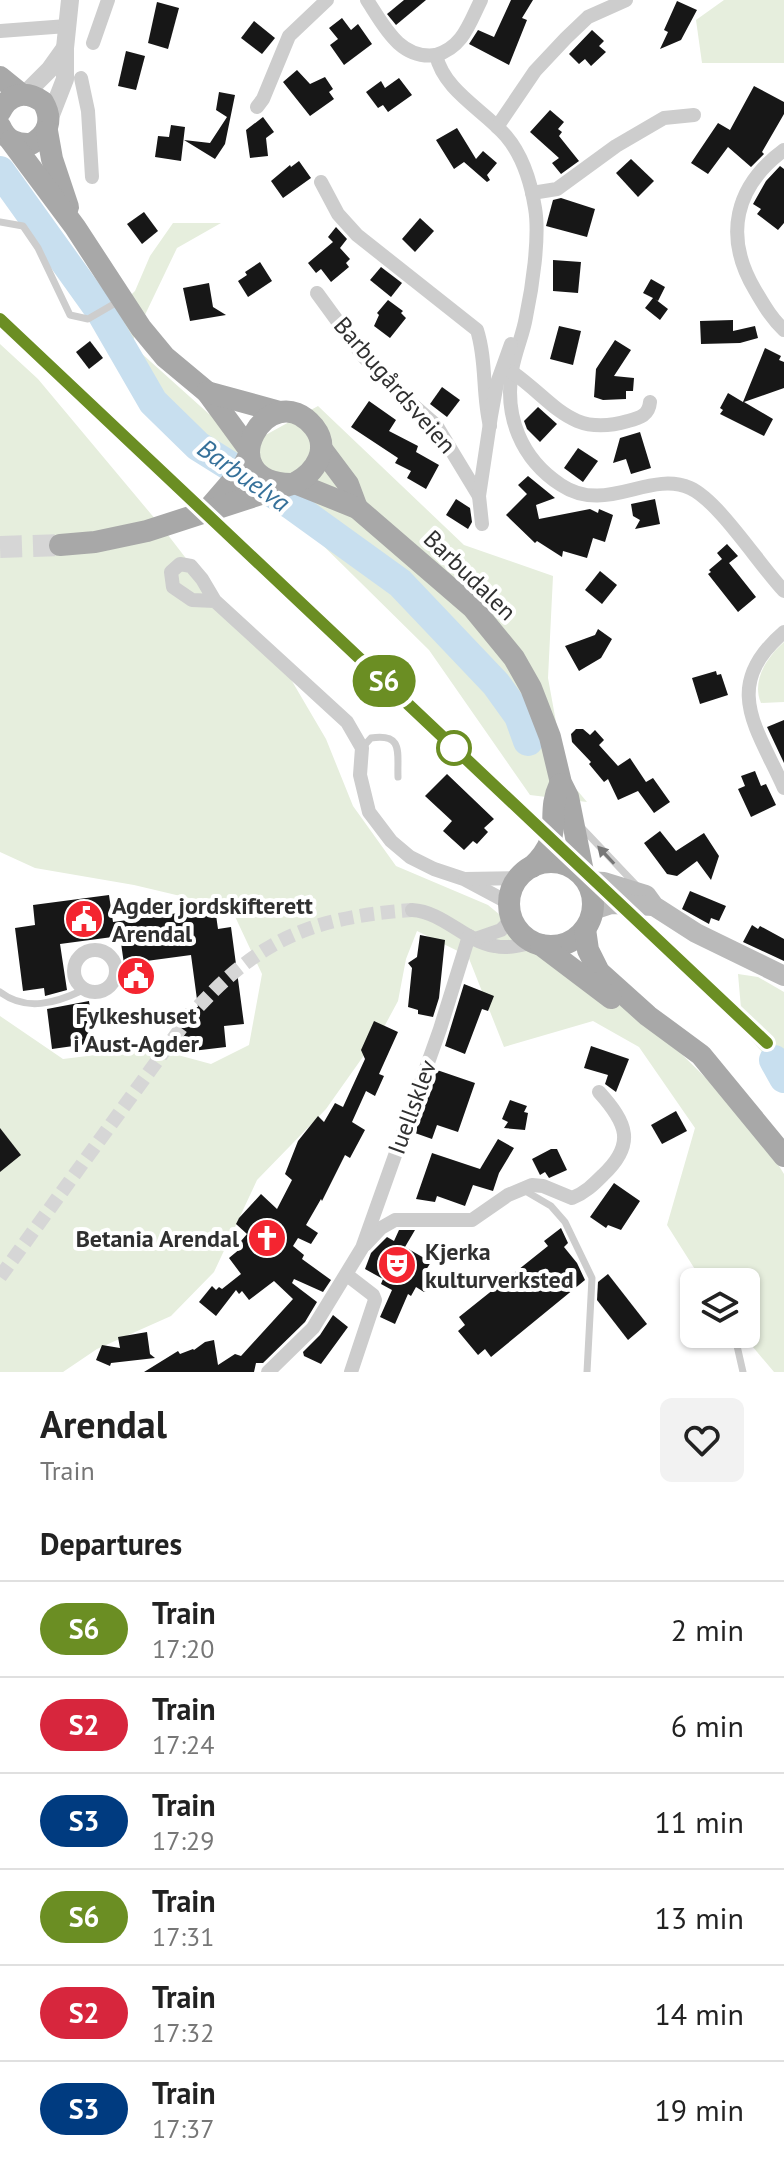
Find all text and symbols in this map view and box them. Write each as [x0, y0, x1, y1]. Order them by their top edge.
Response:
street label: Barbugårdsveien [327, 310, 463, 460]
water label: Barbuelva [191, 431, 297, 519]
street label: Barbudalen [417, 523, 523, 627]
line badge: S6 [348, 655, 420, 707]
text: S6 [369, 662, 399, 699]
unlabelled marker [437, 731, 471, 765]
one-way arrow [598, 846, 616, 865]
place label: Agder jordskifterett Arendal [112, 890, 313, 949]
public building icon: Agder jordskifterett Arendal [63, 898, 105, 940]
public building icon: Fylkeshuset i Aust-Agder [115, 955, 157, 997]
place label: Fylkeshuset i Aust-Agder [73, 1000, 199, 1059]
street label: Iuellsklev [381, 1055, 443, 1158]
church icon: Betania Arendal [246, 1217, 288, 1259]
place label: Betania Arendal [76, 1223, 240, 1254]
place label: Kjerka kulturverksted [425, 1236, 574, 1295]
theatre icon: Kjerka kulturverksted [376, 1244, 418, 1286]
map controls [680, 1268, 760, 1348]
button: layers [680, 1268, 760, 1348]
button: heart [660, 1398, 744, 1482]
text: Arendal [40, 1399, 167, 1448]
text: Train [40, 1454, 95, 1487]
text: Departures [40, 1524, 182, 1563]
text: Train [152, 1593, 216, 1632]
text: S6 [69, 1610, 99, 1647]
text: 2 min [671, 1610, 744, 1649]
text: 17:20 [152, 1632, 214, 1665]
text: Train [152, 1689, 216, 1728]
text: S2 [69, 1706, 99, 1743]
text: 6 min [671, 1706, 744, 1745]
text: 17:24 [152, 1728, 214, 1761]
text: Train [152, 1785, 216, 1824]
text: S3 [69, 1802, 99, 1839]
text: 11 min [654, 1802, 744, 1841]
text: 17:29 [152, 1824, 214, 1857]
text: Train [152, 1881, 216, 1920]
text: S6 [69, 1898, 99, 1935]
text: 13 min [654, 1898, 744, 1937]
text: 17:31 [152, 1920, 214, 1953]
text: Train [152, 1977, 216, 2016]
text: S2 [69, 1994, 99, 2031]
text: 14 min [654, 1994, 744, 2033]
text: 17:32 [152, 2016, 214, 2049]
text: Train [152, 2073, 216, 2112]
text: S3 [69, 2090, 99, 2127]
text: 19 min [654, 2090, 744, 2129]
text: 17:37 [152, 2112, 214, 2145]

